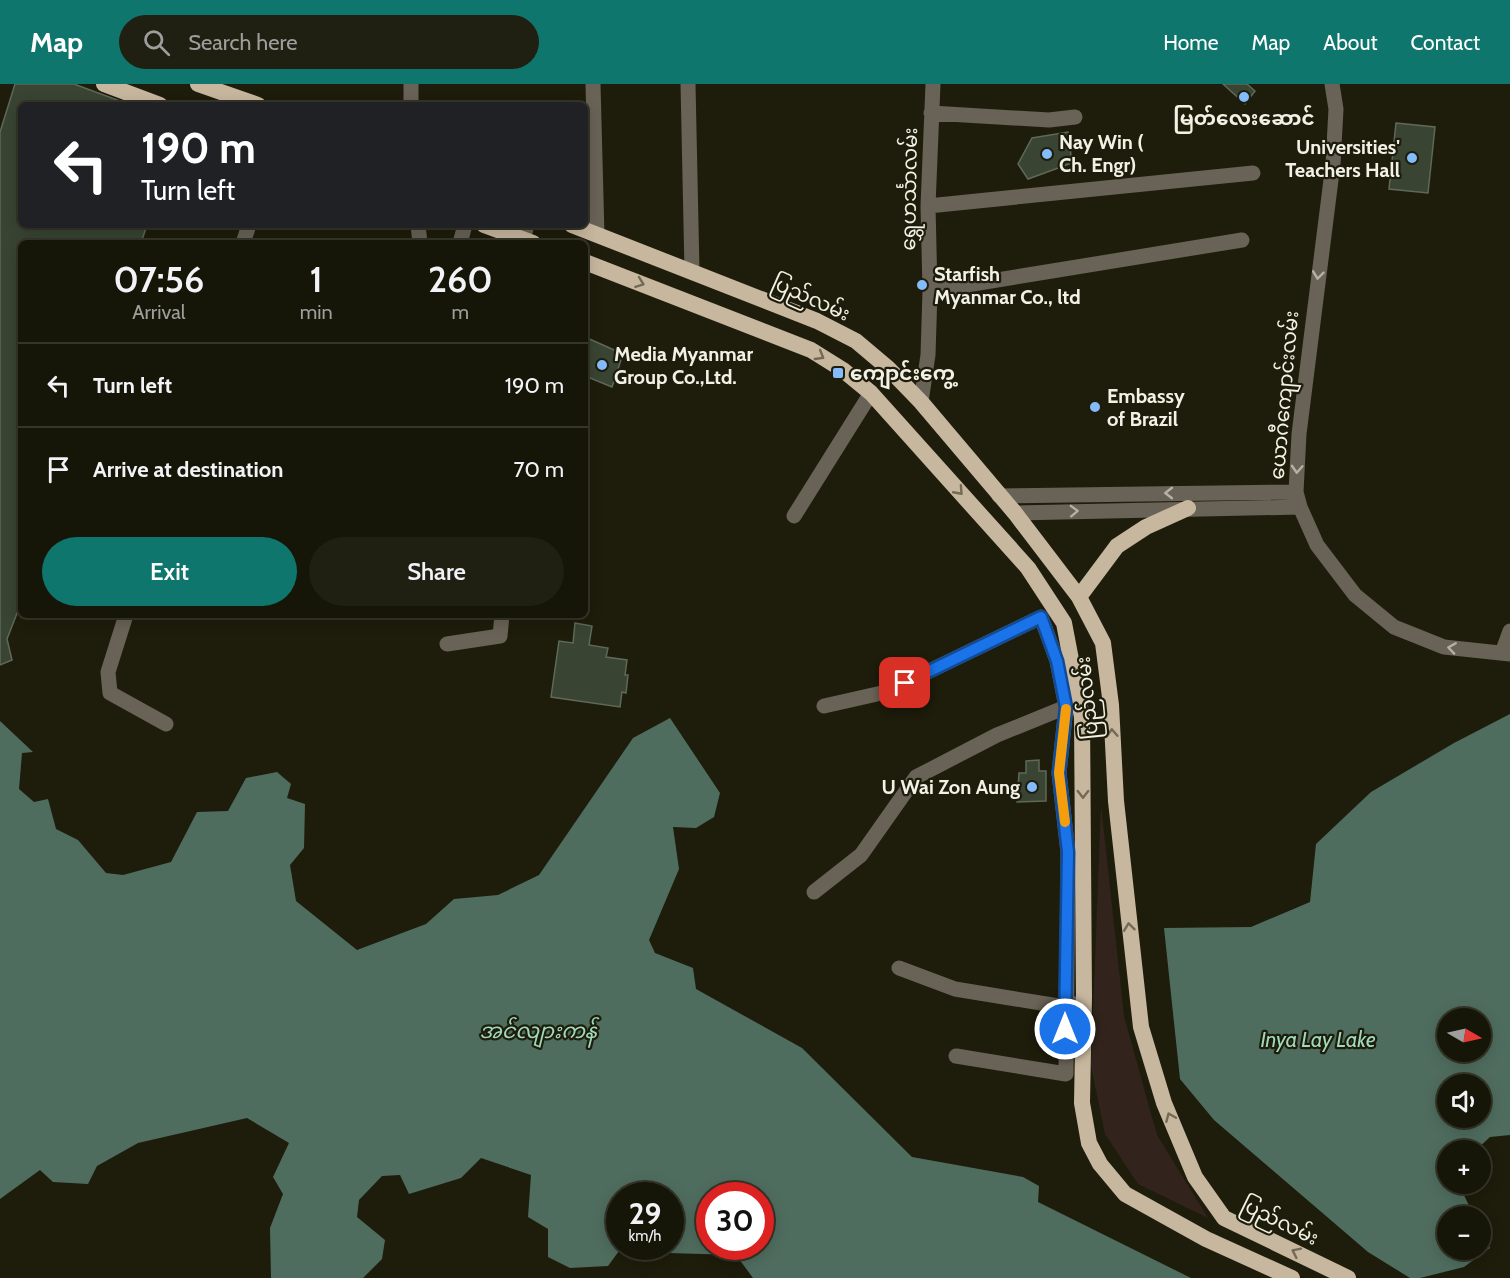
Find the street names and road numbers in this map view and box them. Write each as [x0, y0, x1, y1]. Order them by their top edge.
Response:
street label: ရွှေဟင်္သာလမ်း [894, 127, 926, 251]
street label: ပြည်လမ်း [766, 268, 855, 330]
street label: ယောဂီကျောင်းလမ်း [1263, 309, 1307, 481]
street label: ပြည်လမ်း [1069, 655, 1107, 741]
street label: ပြည်လမ်း [1236, 1190, 1324, 1254]

